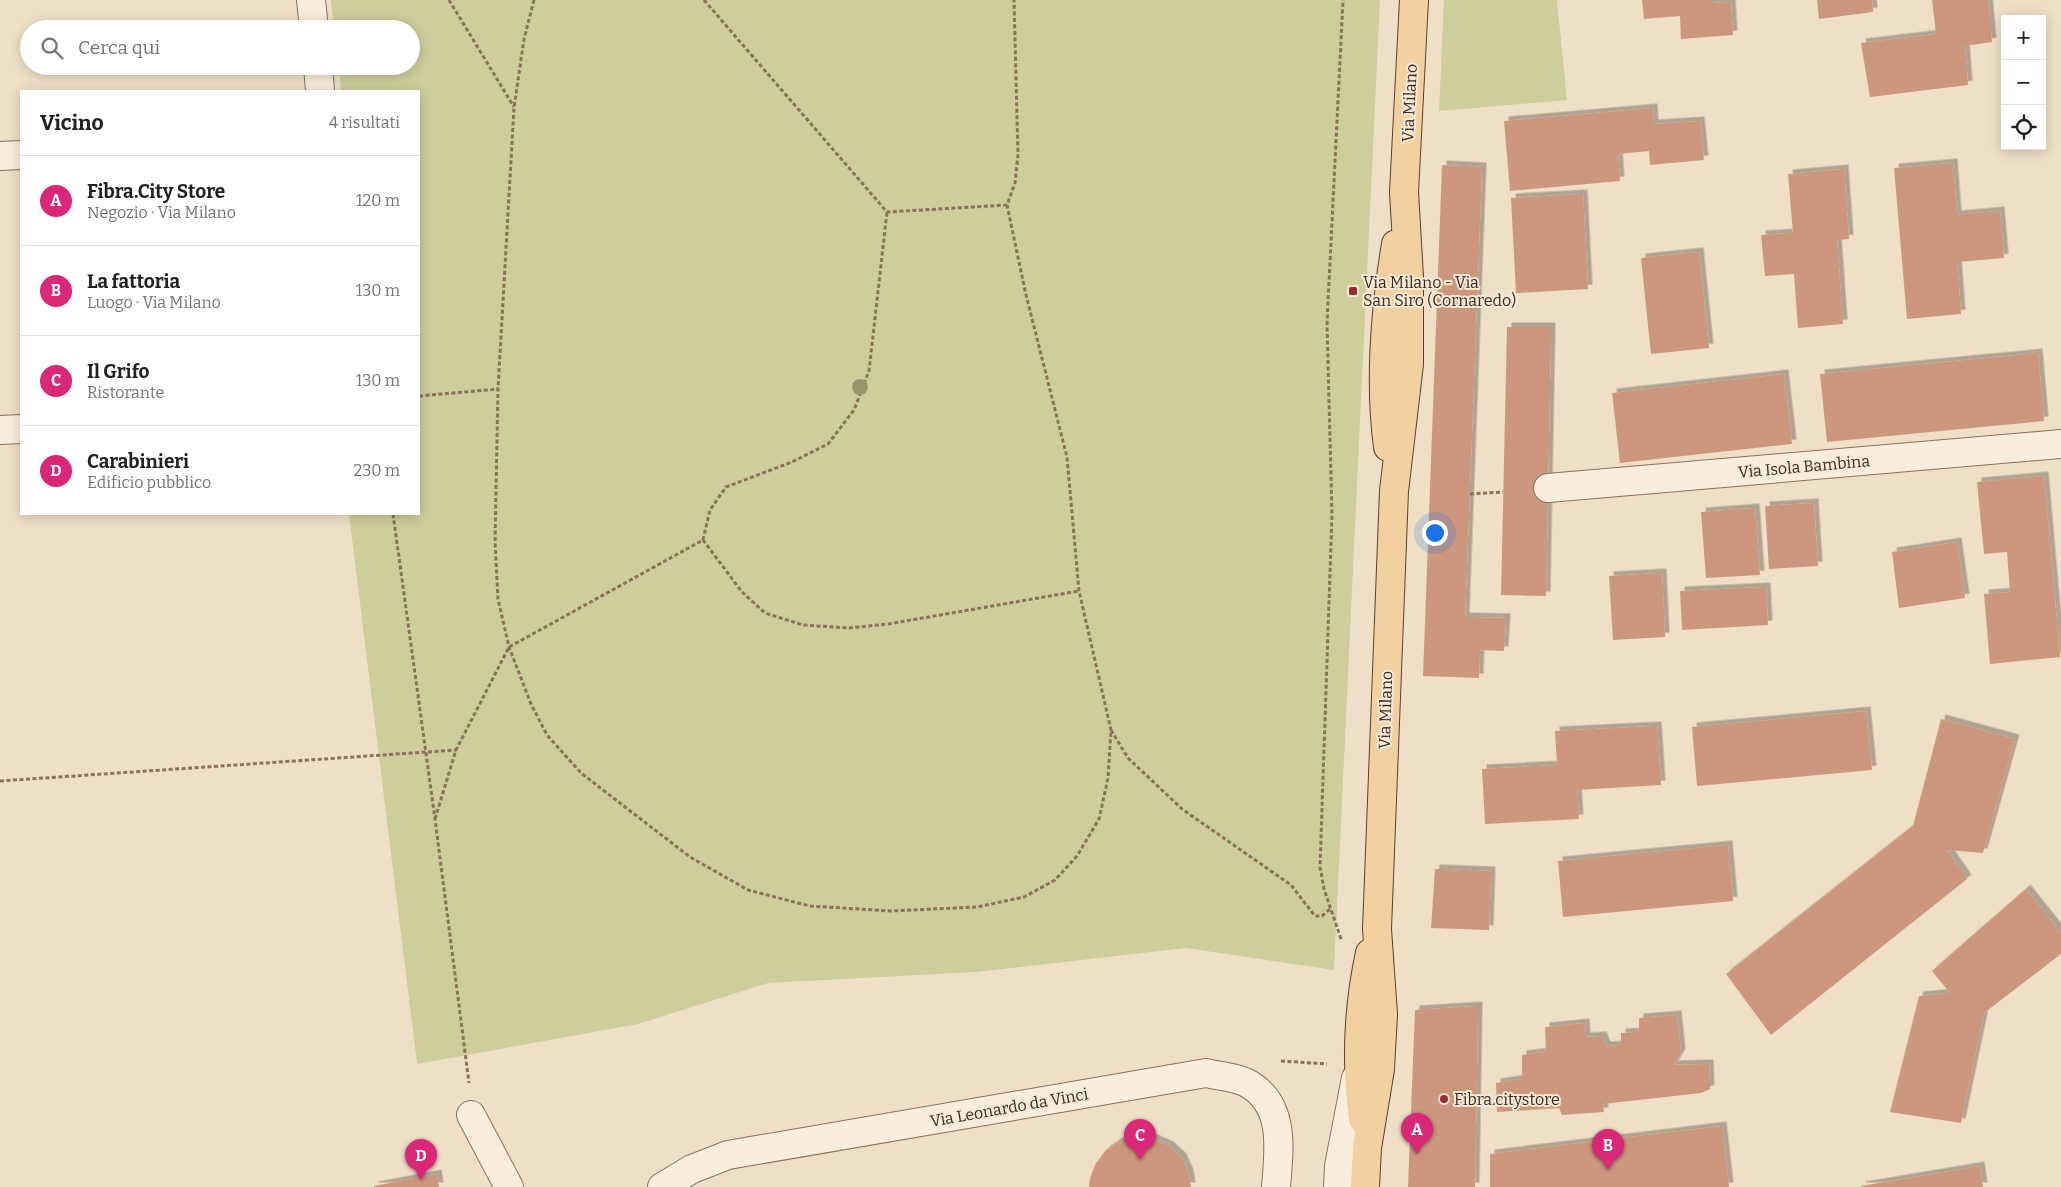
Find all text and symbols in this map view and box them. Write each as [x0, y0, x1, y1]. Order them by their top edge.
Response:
map controls [2001, 15, 2046, 150]
button: + [2001, 15, 2046, 60]
search box [20, 20, 420, 75]
icon: search [38, 34, 66, 62]
text: Cerca qui [78, 36, 160, 59]
button: − [2001, 60, 2046, 105]
street label: Via Milano [1398, 63, 1421, 143]
button: locate [2001, 105, 2046, 150]
text: Vicino [40, 110, 104, 136]
text: 4 risultati [329, 113, 400, 132]
text: Fibra.City Store [87, 180, 225, 203]
text: A [50, 191, 62, 210]
text: 120 m [356, 191, 400, 210]
text: Negozio · Via Milano [87, 203, 236, 222]
text: La fattoria [87, 270, 180, 293]
place label: Via Milano - Via San Siro (Cornaredo) [1363, 273, 1516, 310]
text: B [51, 281, 61, 300]
text: 130 m [356, 281, 400, 300]
marker: Via Milano - Via San Siro (Cornaredo) [1347, 285, 1359, 297]
text: Luogo · Via Milano [87, 293, 221, 312]
text: Il Grifo [87, 360, 150, 383]
text: C [51, 371, 61, 390]
text: 130 m [356, 371, 400, 390]
text: Ristorante [87, 383, 164, 402]
text: Carabinieri [87, 450, 189, 473]
street label: Via Isola Bambina [1737, 451, 1871, 482]
text: D [50, 461, 62, 480]
text: 230 m [353, 461, 400, 480]
text: Edificio pubblico [87, 473, 211, 492]
your location [1422, 520, 1448, 546]
street label: Via Milano [1375, 671, 1396, 750]
street label: Via Leonardo da Vinci [929, 1084, 1090, 1131]
place label: Fibra.citystore [1454, 1090, 1560, 1109]
marker: Fibra.citystore [1438, 1093, 1450, 1105]
pin: A [1401, 1113, 1433, 1154]
pin: C [1124, 1119, 1156, 1160]
pin: B [1592, 1129, 1624, 1170]
pin: D [405, 1139, 437, 1180]

